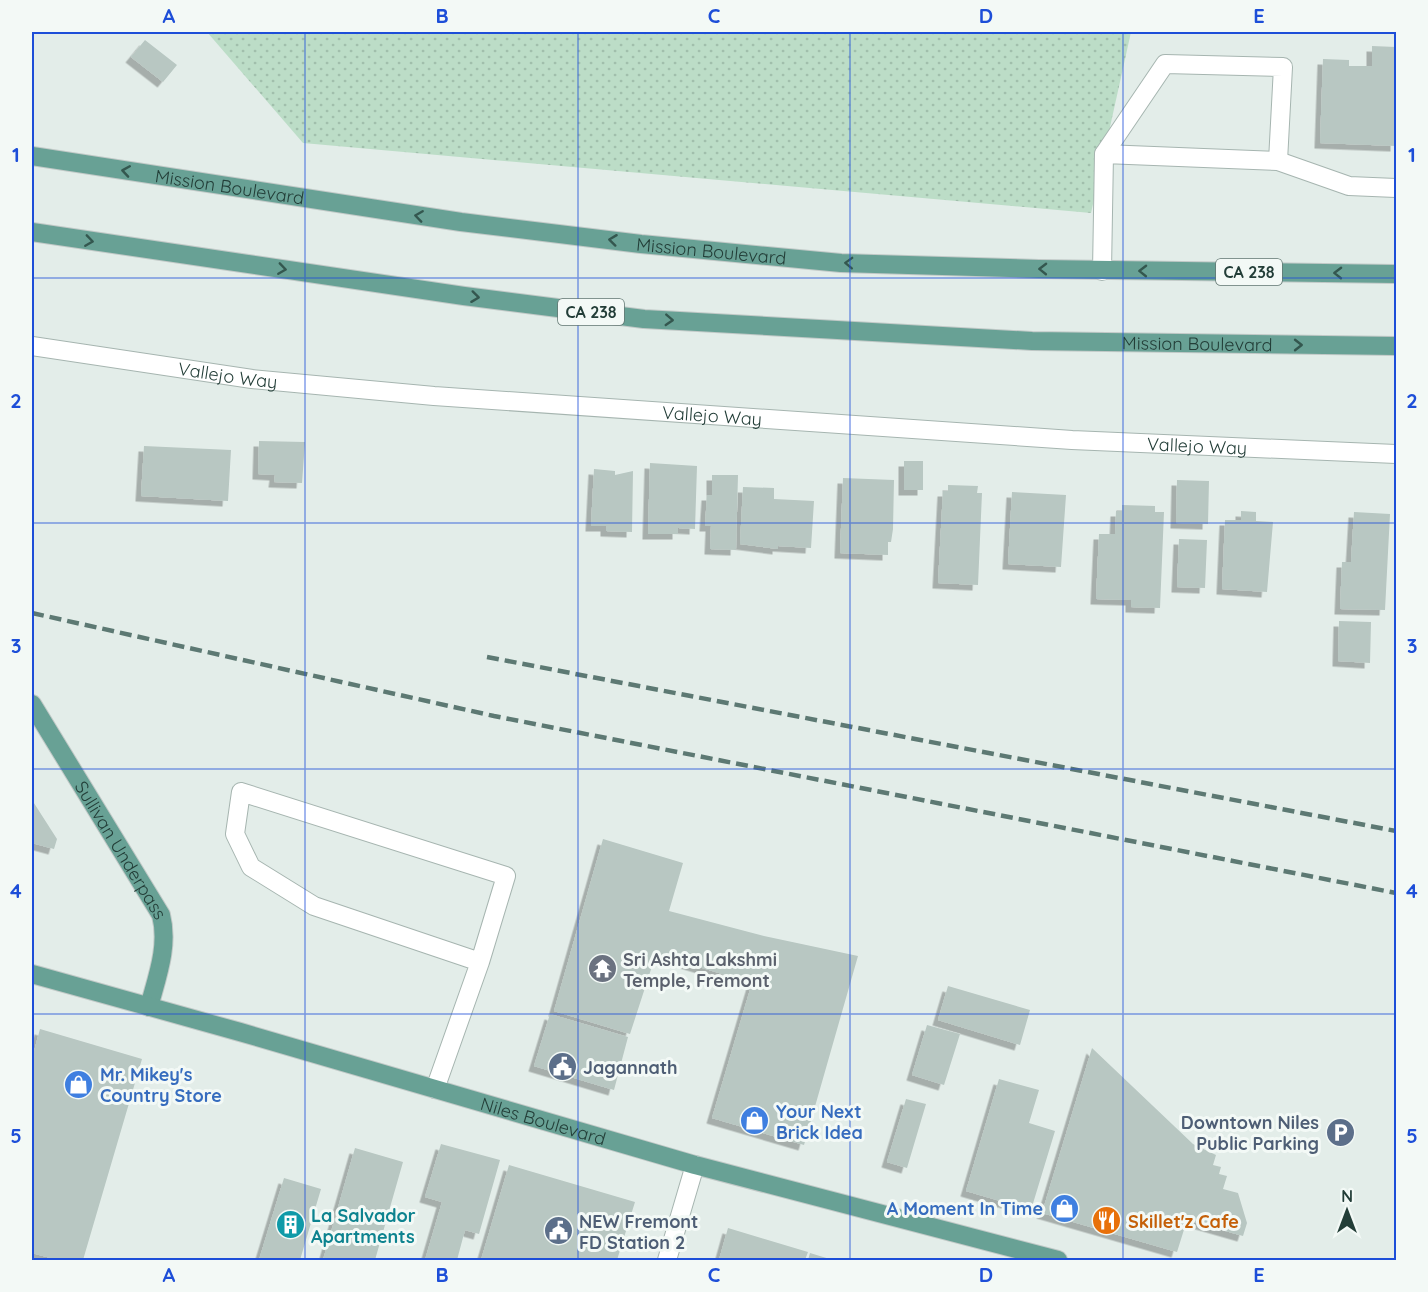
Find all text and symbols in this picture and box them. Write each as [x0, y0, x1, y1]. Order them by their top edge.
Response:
text: A [163, 3, 176, 28]
text: B [435, 3, 449, 28]
text: C [708, 3, 721, 28]
text: D [979, 3, 993, 28]
text: E [1253, 3, 1265, 28]
text: 1 [12, 142, 20, 167]
text: 1 [1408, 142, 1416, 167]
street label: Mission Boulevard [154, 164, 306, 209]
one-way arrow [121, 165, 131, 178]
one-way arrow [415, 210, 424, 222]
street label: Mission Boulevard [635, 232, 787, 269]
one-way arrow [85, 234, 94, 246]
one-way arrow [608, 234, 617, 247]
one-way arrow [844, 257, 853, 269]
road number: CA 238 [1216, 259, 1282, 285]
one-way arrow [277, 262, 287, 275]
one-way arrow [1039, 263, 1048, 276]
one-way arrow [1139, 265, 1148, 277]
one-way arrow [1334, 267, 1343, 279]
one-way arrow [471, 291, 480, 303]
road number: CA 238 [558, 299, 624, 325]
one-way arrow [664, 313, 673, 326]
street label: Mission Boulevard [1122, 331, 1273, 356]
one-way arrow [1294, 339, 1303, 351]
street label: Vallejo Way [177, 357, 279, 393]
text: 2 [10, 388, 22, 413]
text: 2 [1406, 388, 1418, 413]
street label: Vallejo Way [661, 400, 763, 430]
street label: Vallejo Way [1147, 432, 1248, 459]
text: 3 [11, 633, 21, 658]
text: 3 [1407, 633, 1417, 658]
street label: Sullivan Underpass [70, 776, 172, 923]
text: 4 [10, 878, 22, 903]
text: 4 [1406, 878, 1418, 903]
place label: Sri Ashta Lakshmi Temple, Fremont [623, 948, 777, 992]
temple icon: Sri Ashta Lakshmi Temple, Fremont [586, 953, 618, 985]
public building icon: Jagannath [546, 1051, 578, 1083]
place label: Jagannath [583, 1056, 678, 1079]
place label: Mr. Mikey's Country Store [100, 1063, 222, 1107]
shop icon: Mr. Mikey's Country Store [63, 1068, 95, 1100]
street label: Niles Boulevard [478, 1092, 609, 1150]
place label: Your Next Brick Idea [776, 1100, 863, 1144]
shop icon: Your Next Brick Idea [739, 1105, 771, 1137]
place label: Downtown Niles Public Parking [1181, 1111, 1319, 1155]
parking icon: Downtown Niles Public Parking [1324, 1116, 1356, 1148]
text: 5 [10, 1123, 22, 1148]
text: 5 [1406, 1123, 1418, 1148]
north arrow [1317, 1181, 1377, 1241]
text: N [1341, 1186, 1353, 1206]
shop icon: A Moment In Time [1048, 1192, 1080, 1224]
place label: A Moment In Time [887, 1197, 1043, 1220]
place label: La Salvador Apartments [311, 1204, 416, 1248]
restaurant icon: Skillet'z Cafe [1091, 1205, 1123, 1237]
building icon: La Salvador Apartments [274, 1209, 306, 1241]
place label: NEW Fremont FD Station 2 [579, 1210, 698, 1254]
place label: Skillet'z Cafe [1128, 1210, 1239, 1233]
public building icon: NEW Fremont FD Station 2 [542, 1215, 574, 1247]
text: A [163, 1262, 176, 1287]
text: B [435, 1262, 449, 1287]
text: C [708, 1262, 721, 1287]
text: D [979, 1262, 993, 1287]
text: E [1253, 1262, 1265, 1287]

